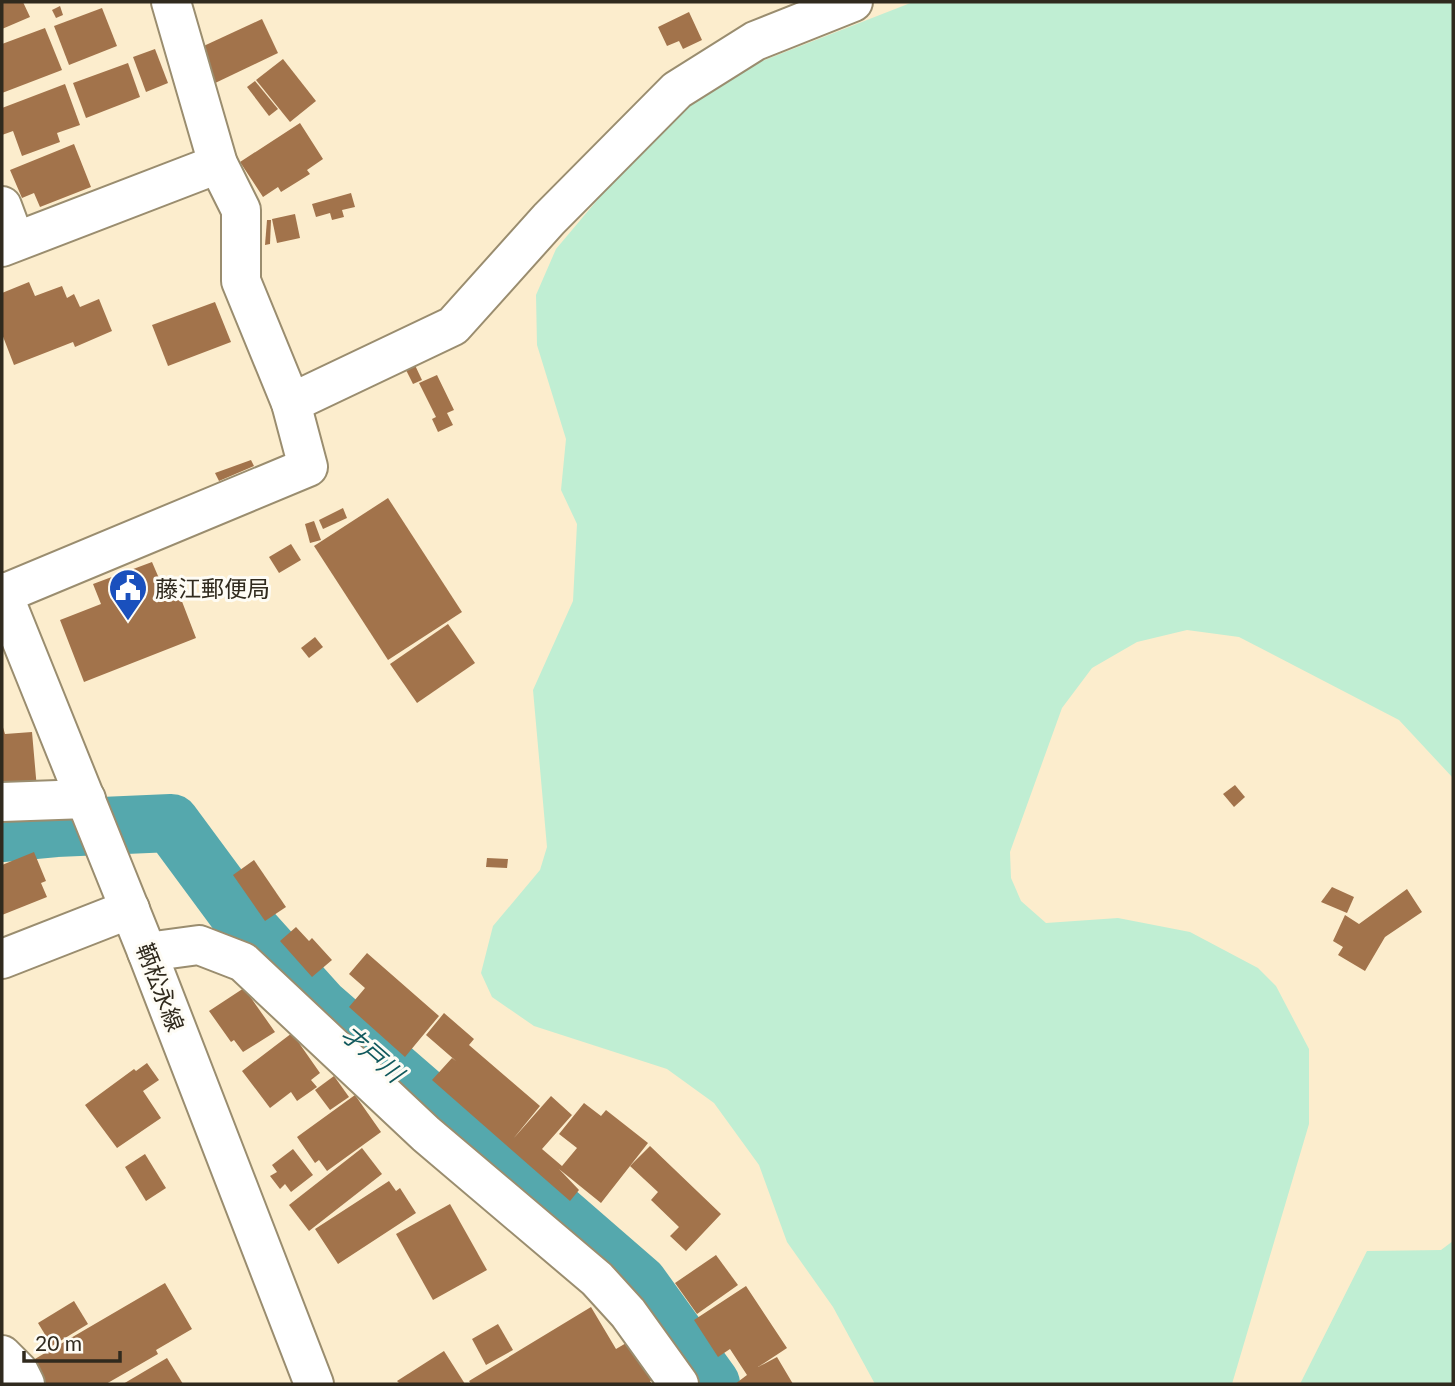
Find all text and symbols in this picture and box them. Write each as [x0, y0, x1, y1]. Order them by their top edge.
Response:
public building icon: 藤江郵便局 [107, 567, 149, 622]
place label: 藤江郵便局 [155, 574, 270, 602]
street label: 鞆松永線 [131, 939, 191, 1035]
water label: 才戸川 [336, 1018, 412, 1090]
scale bar [24, 1320, 121, 1364]
text: 20 m [35, 1330, 82, 1355]

